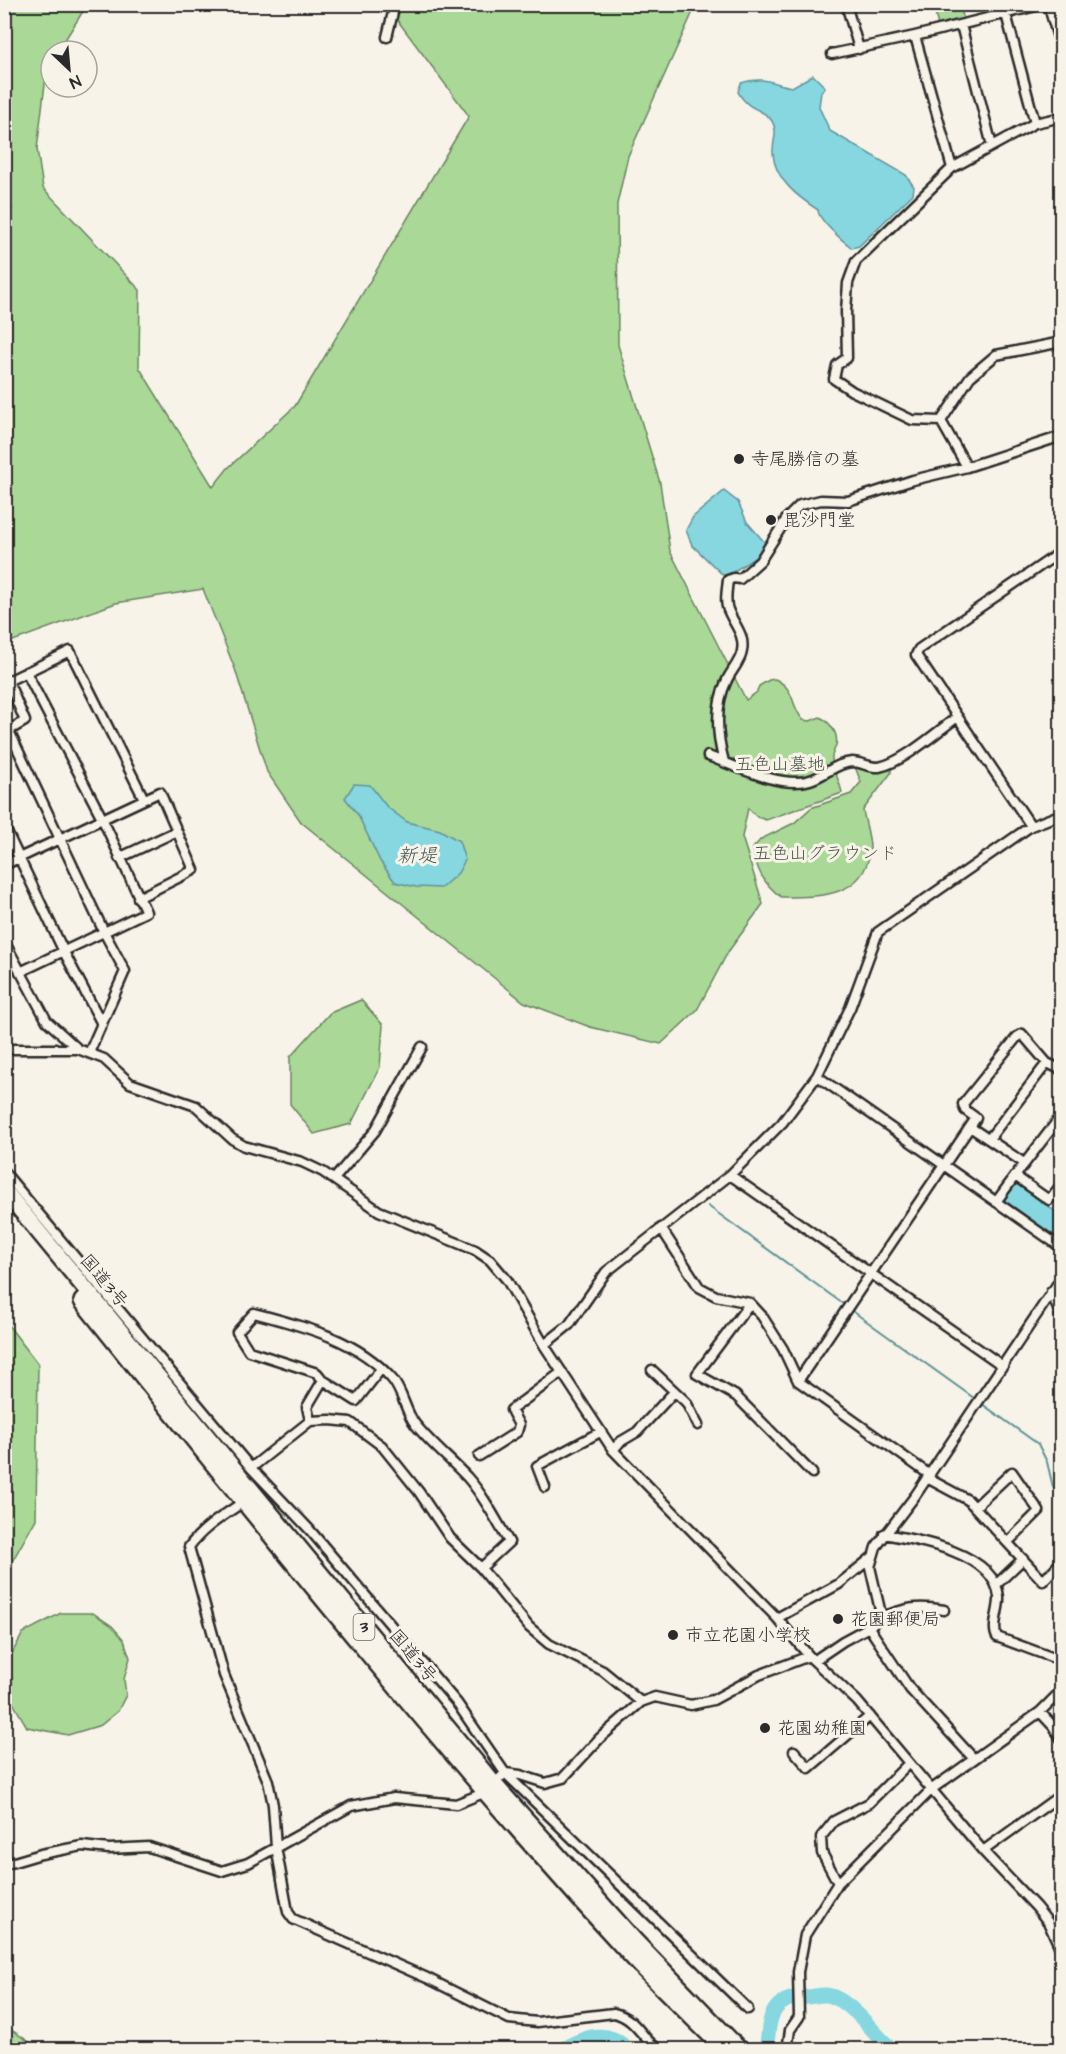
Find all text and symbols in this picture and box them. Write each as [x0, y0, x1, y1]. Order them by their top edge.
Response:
north arrow [39, 39, 99, 99]
text: N [66, 69, 84, 94]
place label: 寺尾勝信の墓 [751, 447, 859, 472]
marker: 寺尾勝信の墓 [732, 452, 746, 466]
place label: 毘沙門堂 [783, 508, 855, 533]
marker: 毘沙門堂 [764, 513, 778, 527]
park label: 五色山墓地 [735, 752, 825, 777]
park label: 五色山グラウンド [753, 841, 897, 866]
water label: 新堤 [397, 842, 438, 870]
street label: 国道3号 [74, 1249, 134, 1313]
place label: 花園郵便局 [850, 1607, 940, 1632]
marker: 花園郵便局 [831, 1612, 845, 1626]
road number: 3 [354, 1614, 374, 1640]
place label: 市立花園小学校 [685, 1623, 811, 1648]
street label: 国道3号 [383, 1624, 443, 1688]
marker: 市立花園小学校 [666, 1628, 680, 1642]
place label: 花園幼稚園 [777, 1716, 867, 1741]
marker: 花園幼稚園 [758, 1721, 772, 1735]

